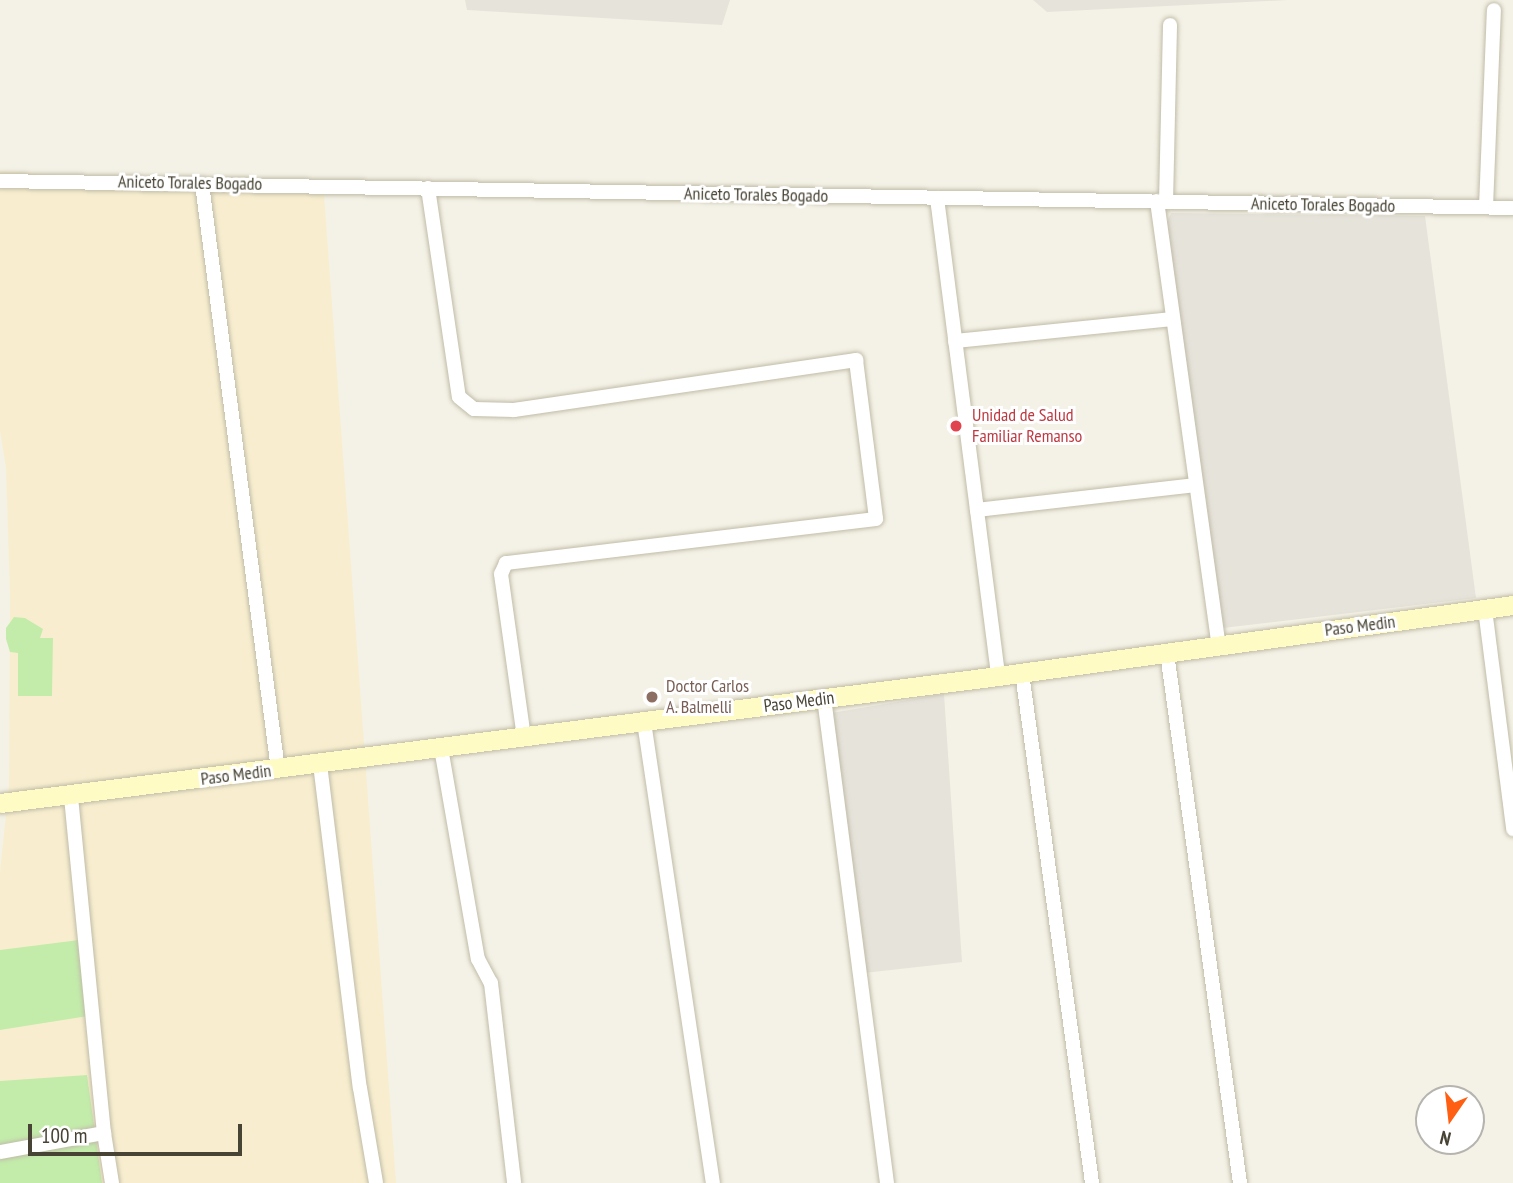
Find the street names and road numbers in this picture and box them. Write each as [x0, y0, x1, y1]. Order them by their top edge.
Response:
street label: Aniceto Torales Bogado [117, 171, 263, 195]
street label: Aniceto Torales Bogado [683, 183, 829, 207]
street label: Aniceto Torales Bogado [1250, 193, 1396, 217]
street label: Paso Medin [1323, 611, 1397, 641]
street label: Paso Medin [762, 687, 836, 717]
street label: Paso Medin [199, 760, 273, 790]

